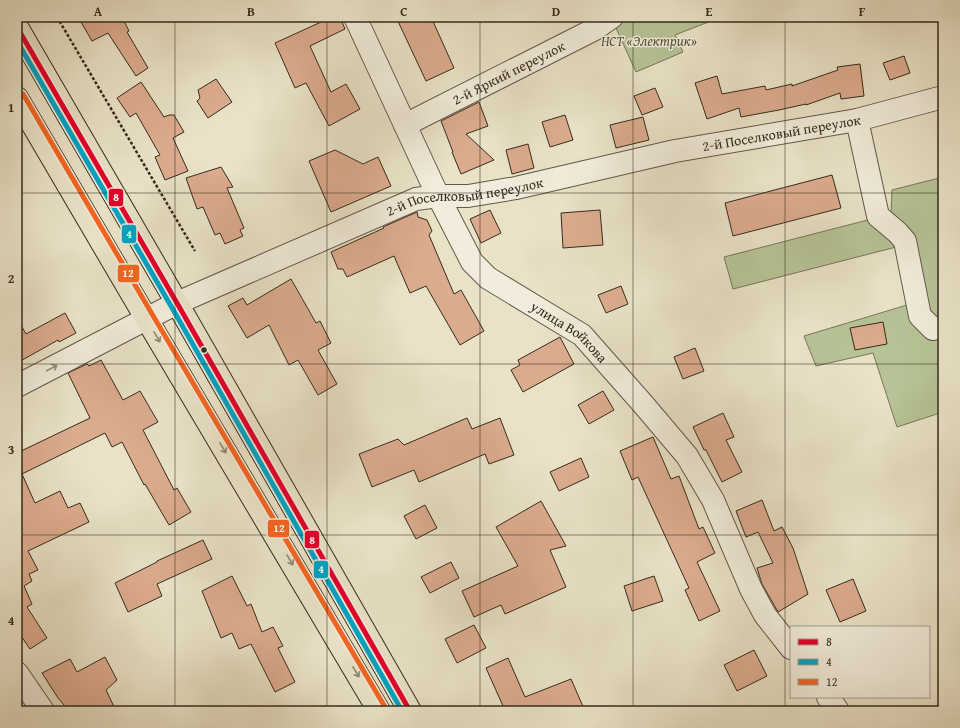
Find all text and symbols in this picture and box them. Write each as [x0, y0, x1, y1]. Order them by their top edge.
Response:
text: A [94, 2, 103, 21]
text: B [247, 2, 255, 21]
text: C [400, 2, 408, 21]
text: D [552, 2, 560, 21]
text: E [706, 2, 713, 21]
text: F [859, 2, 866, 21]
park label: НСТ «Электрик» [601, 31, 697, 51]
street label: 2-й Яркий переулок [449, 36, 569, 110]
text: 1 [8, 98, 14, 117]
street label: 2-й Поселковый переулок [701, 109, 863, 156]
street label: 2-й Поселковый переулок [383, 172, 546, 221]
line badge: 8 [108, 188, 124, 207]
text: 8 [113, 189, 119, 205]
line badge: 4 [121, 224, 137, 244]
text: 4 [126, 226, 132, 242]
line badge: 12 [117, 264, 140, 283]
text: 12 [122, 265, 134, 281]
text: 2 [8, 269, 15, 288]
street label: улица Войкова [526, 296, 612, 367]
one-way arrow [153, 331, 161, 342]
unlabelled marker [199, 345, 209, 355]
one-way arrow [45, 364, 57, 371]
text: 3 [8, 440, 14, 459]
one-way arrow [220, 442, 228, 454]
line badge: 12 [267, 519, 290, 538]
text: 12 [273, 520, 285, 536]
line badge: 8 [304, 530, 320, 549]
text: 8 [309, 532, 315, 548]
one-way arrow [286, 554, 294, 566]
line badge: 4 [313, 560, 329, 579]
text: 4 [318, 561, 324, 577]
text: 4 [8, 611, 15, 630]
legend [790, 626, 930, 698]
text: 8 [826, 633, 832, 650]
text: 4 [826, 653, 832, 670]
one-way arrow [352, 666, 360, 678]
text: 12 [826, 673, 838, 690]

